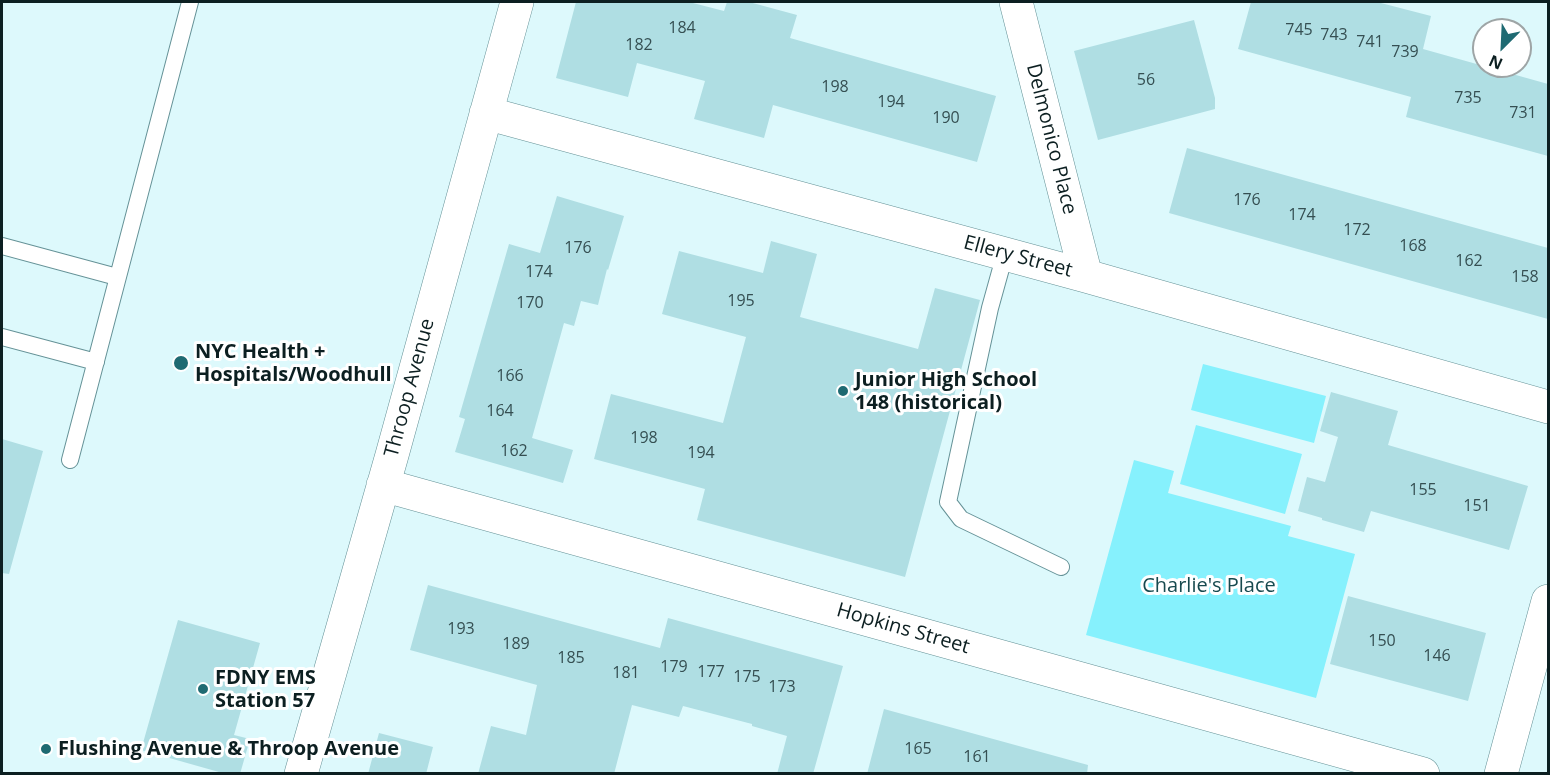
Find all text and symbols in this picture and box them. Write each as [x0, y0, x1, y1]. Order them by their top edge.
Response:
house number: 184 [668, 18, 696, 38]
north arrow [1472, 18, 1532, 78]
house number: 745 [1285, 20, 1313, 40]
house number: 743 [1320, 25, 1348, 45]
house number: 741 [1356, 32, 1384, 52]
house number: 182 [625, 35, 653, 55]
house number: 739 [1391, 42, 1419, 62]
text: N [1485, 50, 1506, 75]
street label: Delmonico Place [1021, 61, 1081, 217]
house number: 56 [1137, 70, 1155, 90]
house number: 198 [821, 77, 849, 97]
house number: 735 [1454, 88, 1482, 108]
house number: 194 [877, 92, 905, 112]
house number: 731 [1509, 103, 1537, 123]
house number: 190 [932, 108, 960, 128]
house number: 176 [1233, 190, 1261, 210]
house number: 174 [1288, 205, 1316, 225]
house number: 172 [1343, 220, 1371, 240]
street label: Ellery Street [961, 231, 1075, 283]
house number: 168 [1399, 236, 1427, 256]
house number: 176 [564, 238, 592, 258]
house number: 162 [1455, 251, 1483, 271]
house number: 174 [525, 262, 553, 282]
house number: 158 [1511, 267, 1539, 287]
house number: 195 [727, 291, 755, 311]
house number: 170 [516, 293, 544, 313]
street label: Throop Avenue [380, 316, 440, 460]
place label: NYC Health + Hospitals/Woodhull [195, 340, 392, 387]
marker: NYC Health + Hospitals/Woodhull [172, 354, 190, 372]
house number: 166 [496, 366, 524, 386]
place label: Junior High School 148 (historical) [855, 368, 1037, 415]
marker: Junior High School 148 (historical) [836, 384, 850, 398]
house number: 164 [486, 401, 514, 421]
house number: 198 [630, 428, 658, 448]
house number: 162 [500, 441, 528, 461]
house number: 194 [687, 443, 715, 463]
house number: 155 [1409, 480, 1437, 500]
house number: 151 [1463, 496, 1491, 516]
park label: Charlie's Place [1142, 574, 1276, 598]
street label: Hopkins Street [834, 599, 972, 659]
house number: 193 [447, 619, 475, 639]
house number: 150 [1368, 631, 1396, 651]
house number: 189 [502, 634, 530, 654]
house number: 146 [1423, 646, 1451, 666]
house number: 185 [557, 648, 585, 668]
house number: 179 [660, 657, 688, 677]
house number: 177 [697, 662, 725, 682]
house number: 181 [612, 663, 640, 683]
place label: FDNY EMS Station 57 [215, 666, 316, 713]
house number: 175 [733, 667, 761, 687]
house number: 173 [768, 677, 796, 697]
marker: FDNY EMS Station 57 [196, 682, 210, 696]
place label: Flushing Avenue & Throop Avenue [58, 737, 399, 761]
house number: 165 [904, 739, 932, 759]
marker: Flushing Avenue & Throop Avenue [39, 742, 53, 756]
house number: 161 [963, 747, 991, 767]

